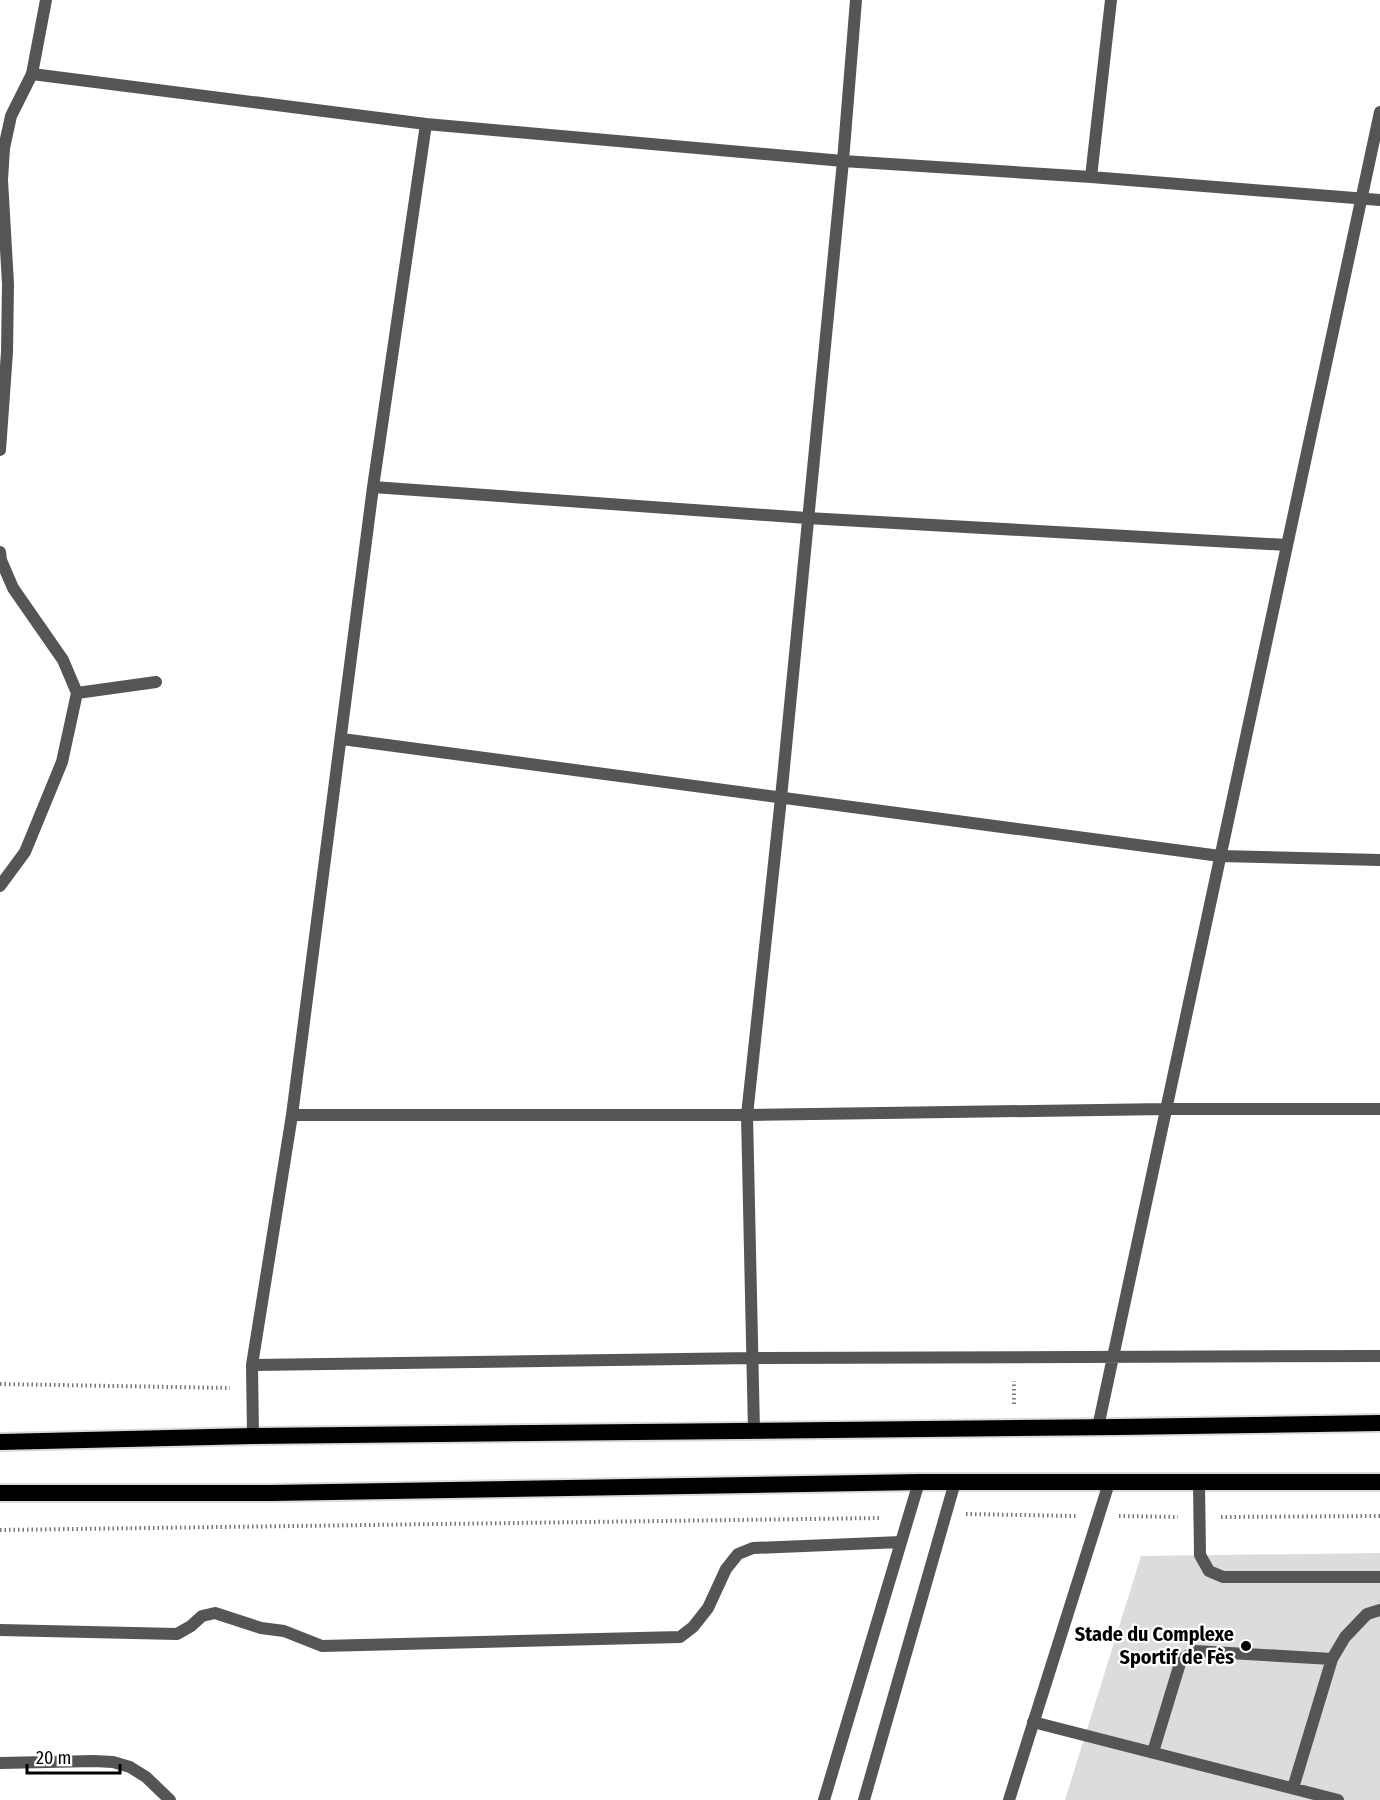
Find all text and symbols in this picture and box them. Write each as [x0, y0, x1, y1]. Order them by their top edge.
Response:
place label: Stade du Complexe Sportif de Fès [1075, 1622, 1234, 1669]
marker: Stade du Complexe Sportif de Fès [1239, 1639, 1253, 1653]
scale bar [27, 1737, 120, 1775]
text: 20 m [36, 1747, 71, 1769]

